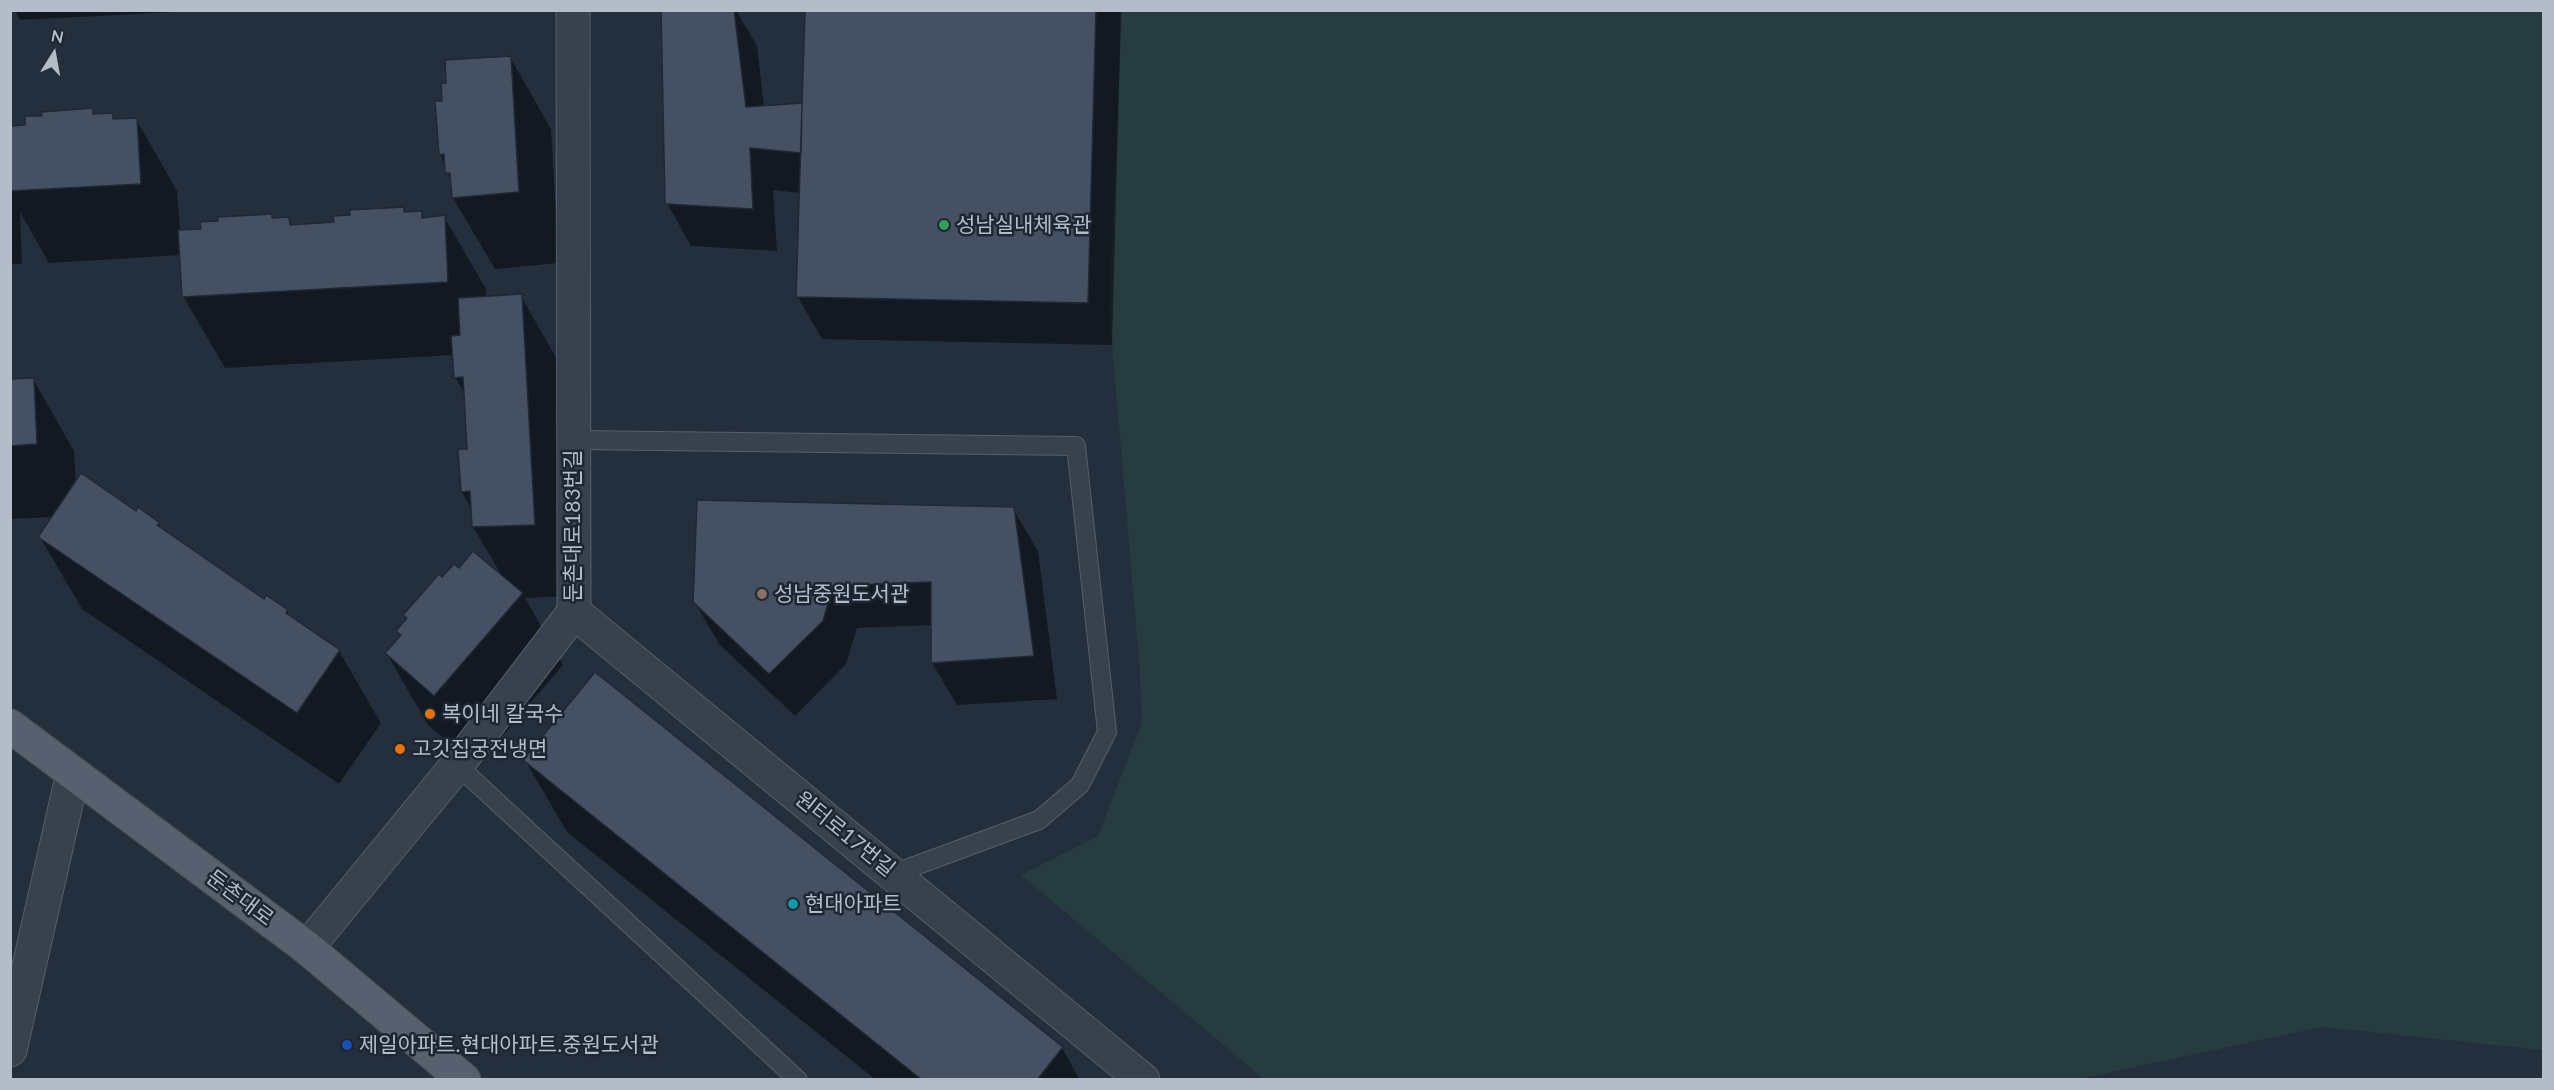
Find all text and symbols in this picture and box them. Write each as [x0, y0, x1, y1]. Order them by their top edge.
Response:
north arrow [24, 24, 84, 84]
text: N [50, 25, 65, 46]
place label: 성남실내체육관 [956, 212, 1091, 238]
marker: 성남실내체육관 [937, 218, 951, 232]
street label: 둔촌대로183번길 [560, 450, 586, 602]
place label: 성남중원도서관 [774, 581, 909, 607]
marker: 성남중원도서관 [755, 587, 769, 601]
place label: 복이네 칼국수 [442, 701, 563, 727]
marker: 복이네 칼국수 [423, 707, 437, 721]
place label: 고깃집궁전냉면 [412, 736, 547, 762]
marker: 고깃집궁전냉면 [393, 742, 407, 756]
street label: 원터로17번길 [790, 786, 900, 882]
street label: 둔촌대로 [202, 865, 278, 931]
place label: 현대아파트 [805, 891, 902, 917]
marker: 현대아파트 [786, 897, 800, 911]
place label: 제일아파트.현대아파트.중원도서관 [359, 1032, 659, 1058]
marker: 제일아파트.현대아파트.중원도서관 [340, 1038, 354, 1052]

